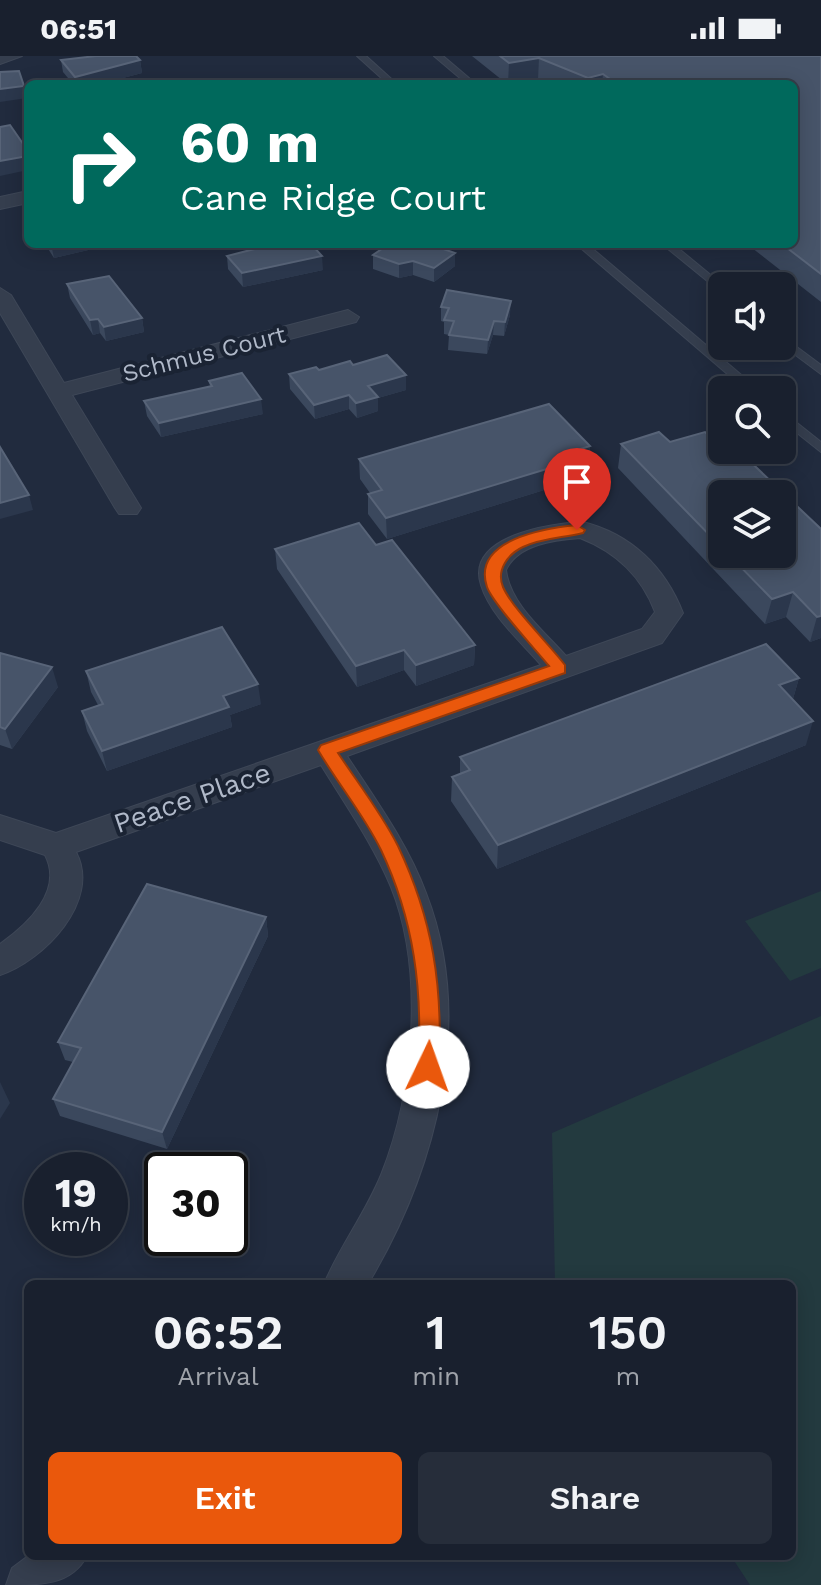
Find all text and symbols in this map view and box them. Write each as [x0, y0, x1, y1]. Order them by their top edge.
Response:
text: 06:51 [40, 11, 117, 46]
text: 60 m [180, 110, 319, 176]
icon: right [48, 112, 152, 216]
text: Cane Ridge Court [180, 177, 486, 219]
map controls [708, 272, 796, 568]
button: sound [708, 272, 796, 360]
street label: Schmus Court [120, 320, 288, 388]
button: search [708, 376, 796, 464]
pin [543, 448, 611, 530]
icon: arrive [555, 460, 599, 504]
button: layers [708, 480, 796, 568]
street label: Peace Place [109, 756, 275, 840]
position arrow [386, 1025, 470, 1109]
speed limit sign: 30 [144, 1152, 248, 1256]
text: 19 [55, 1170, 97, 1217]
text: km/h [50, 1212, 102, 1236]
text: 06:52 [153, 1304, 283, 1361]
text: 1 [426, 1304, 446, 1361]
text: 150 [589, 1304, 667, 1361]
text: Arrival [178, 1361, 259, 1391]
text: min [412, 1361, 460, 1391]
text: m [616, 1361, 640, 1391]
button: Exit [48, 1452, 402, 1544]
button: Share [418, 1452, 772, 1544]

